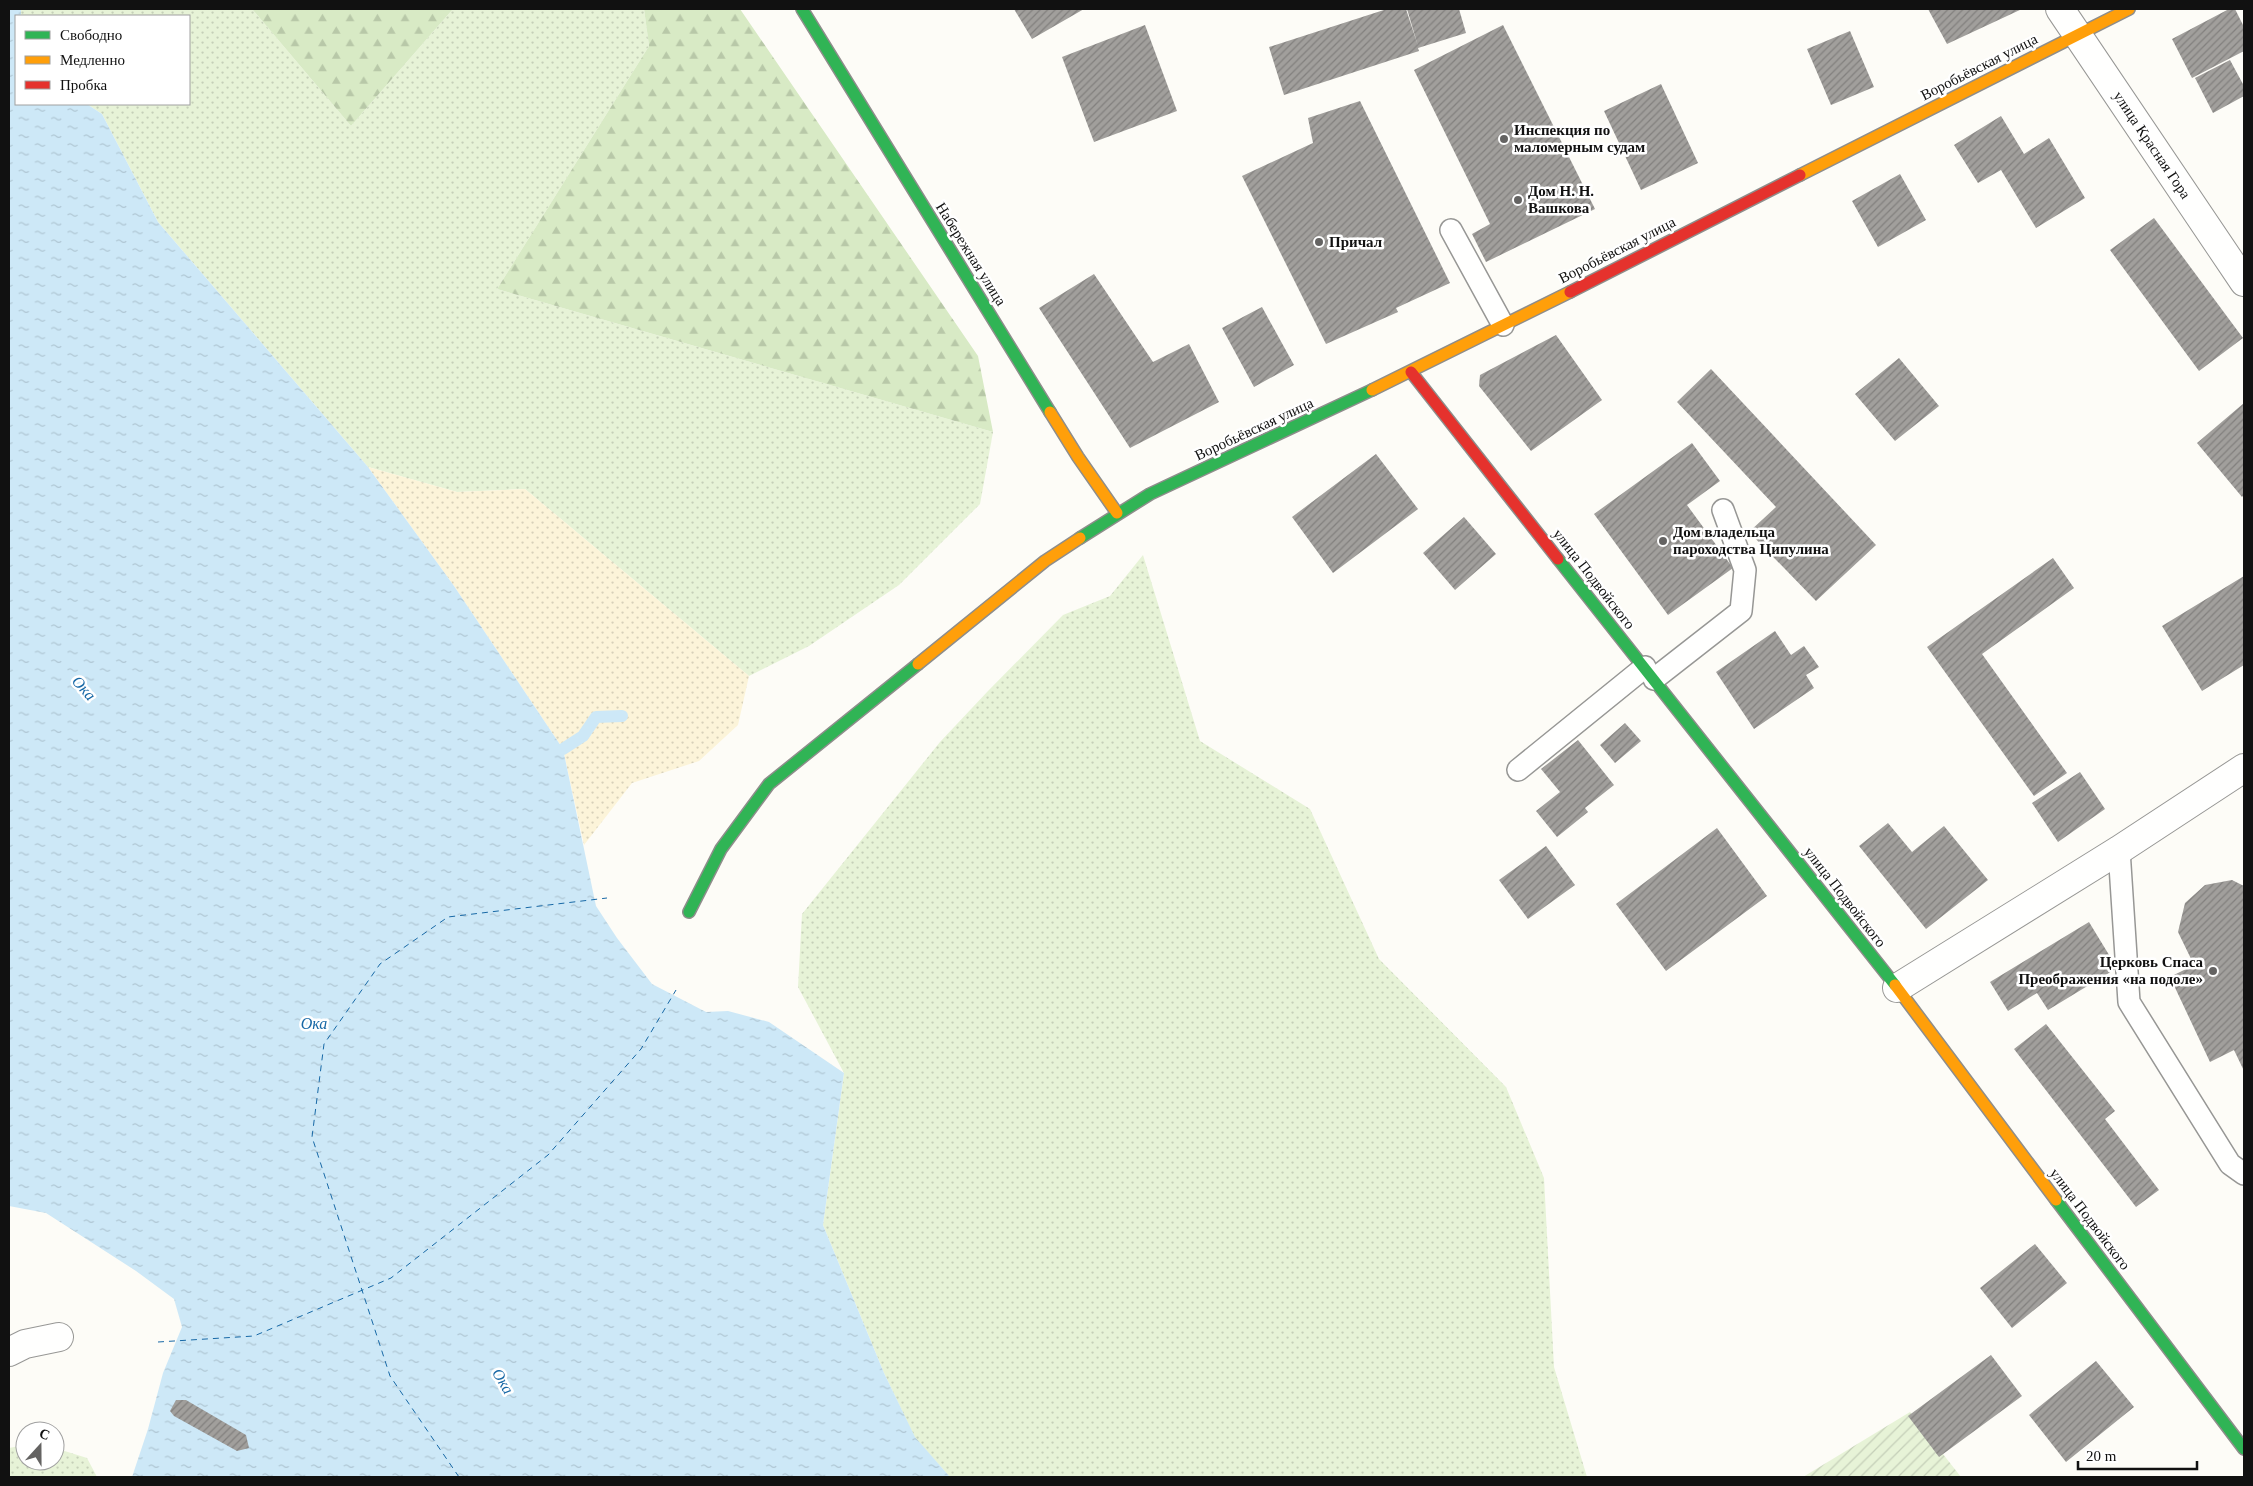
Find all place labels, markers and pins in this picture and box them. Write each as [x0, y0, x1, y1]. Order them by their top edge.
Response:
place label: Инспекция по маломерным судам [1514, 122, 1645, 155]
marker: Инспекция по маломерным судам [1498, 133, 1510, 145]
place label: Дом Н. Н. Вашкова [1528, 183, 1594, 216]
marker: Дом Н. Н. Вашкова [1512, 194, 1524, 206]
place label: Причал [1329, 234, 1383, 250]
marker: Причал [1313, 236, 1325, 248]
place label: Дом владельца пароходства Ципулина [1673, 524, 1829, 557]
marker: Дом владельца пароходства Ципулина [1657, 535, 1669, 547]
place label: Церковь Спаса Преображения «на подоле» [2018, 954, 2203, 987]
marker: Церковь Спаса Преображения «на подоле» [2207, 965, 2219, 977]

